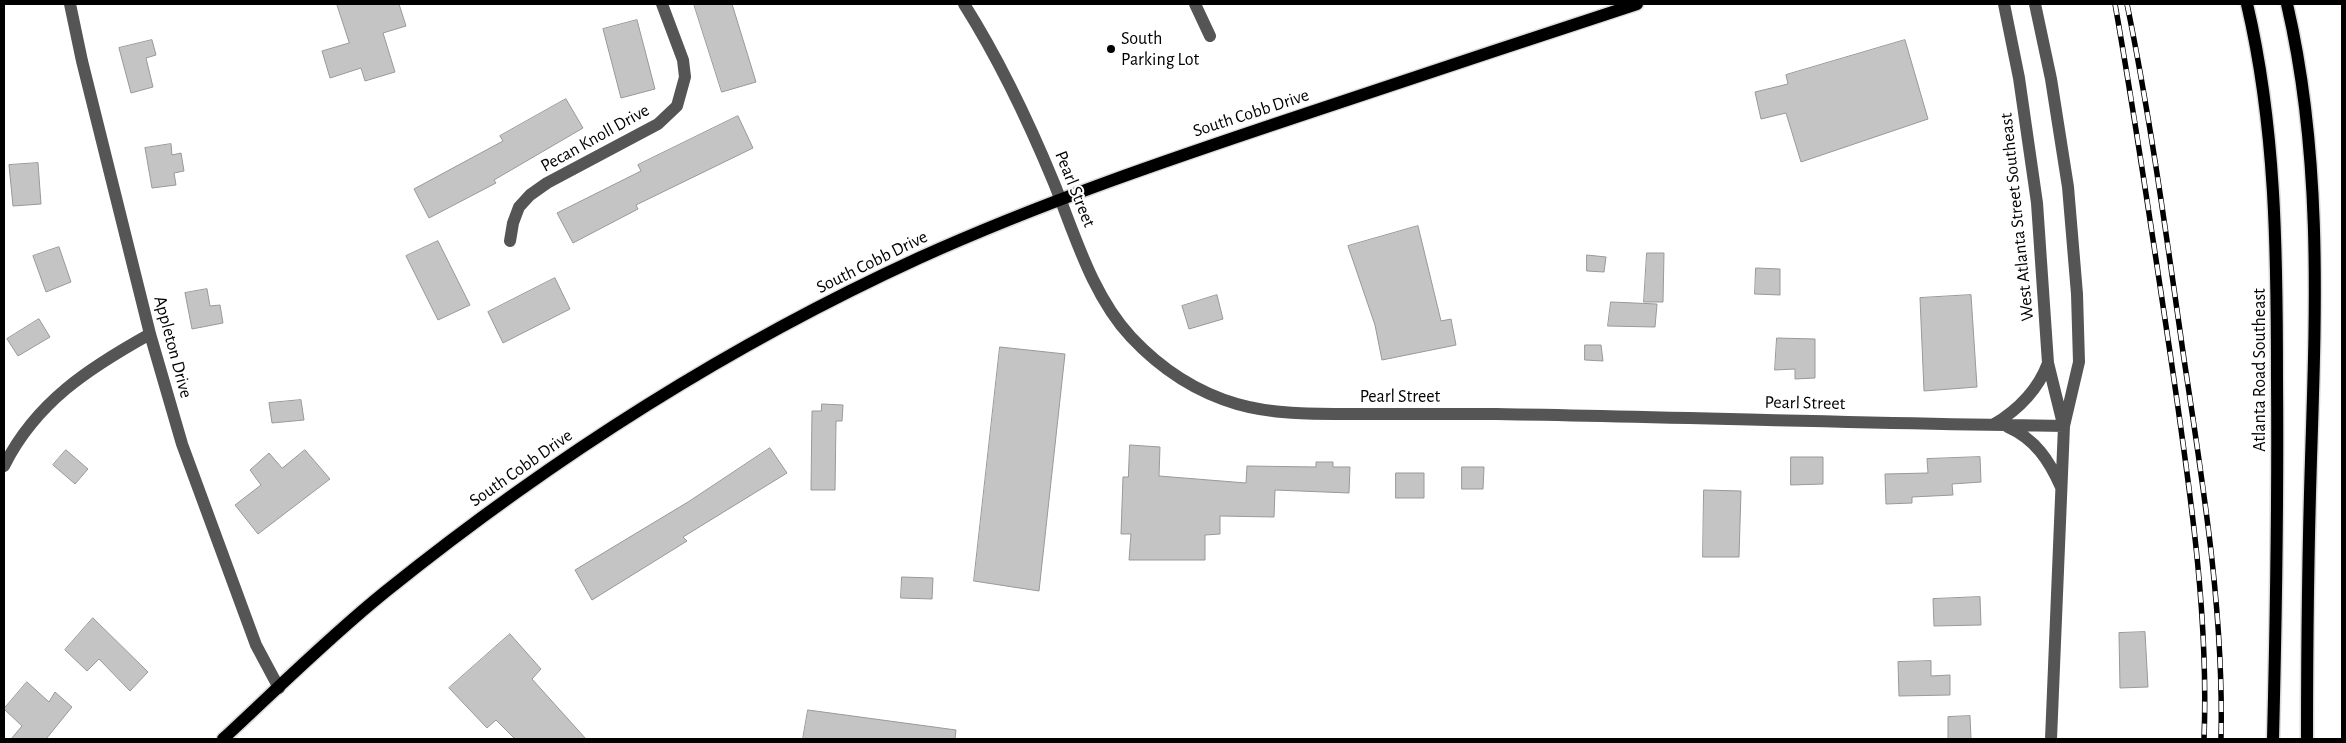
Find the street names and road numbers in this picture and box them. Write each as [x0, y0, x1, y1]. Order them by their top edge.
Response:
street label: South Cobb Drive [1190, 84, 1312, 142]
street label: Pecan Knoll Drive [537, 99, 653, 177]
street label: West Atlanta Street Southeast [1995, 112, 2039, 322]
street label: Pearl Street [1050, 148, 1100, 230]
street label: South Cobb Drive [813, 226, 931, 298]
street label: Atlanta Road Southeast [2249, 288, 2271, 452]
street label: Appleton Drive [149, 294, 197, 400]
street label: Pearl Street [1360, 386, 1440, 408]
street label: Pearl Street [1764, 391, 1846, 415]
street label: South Cobb Drive [465, 424, 577, 512]

